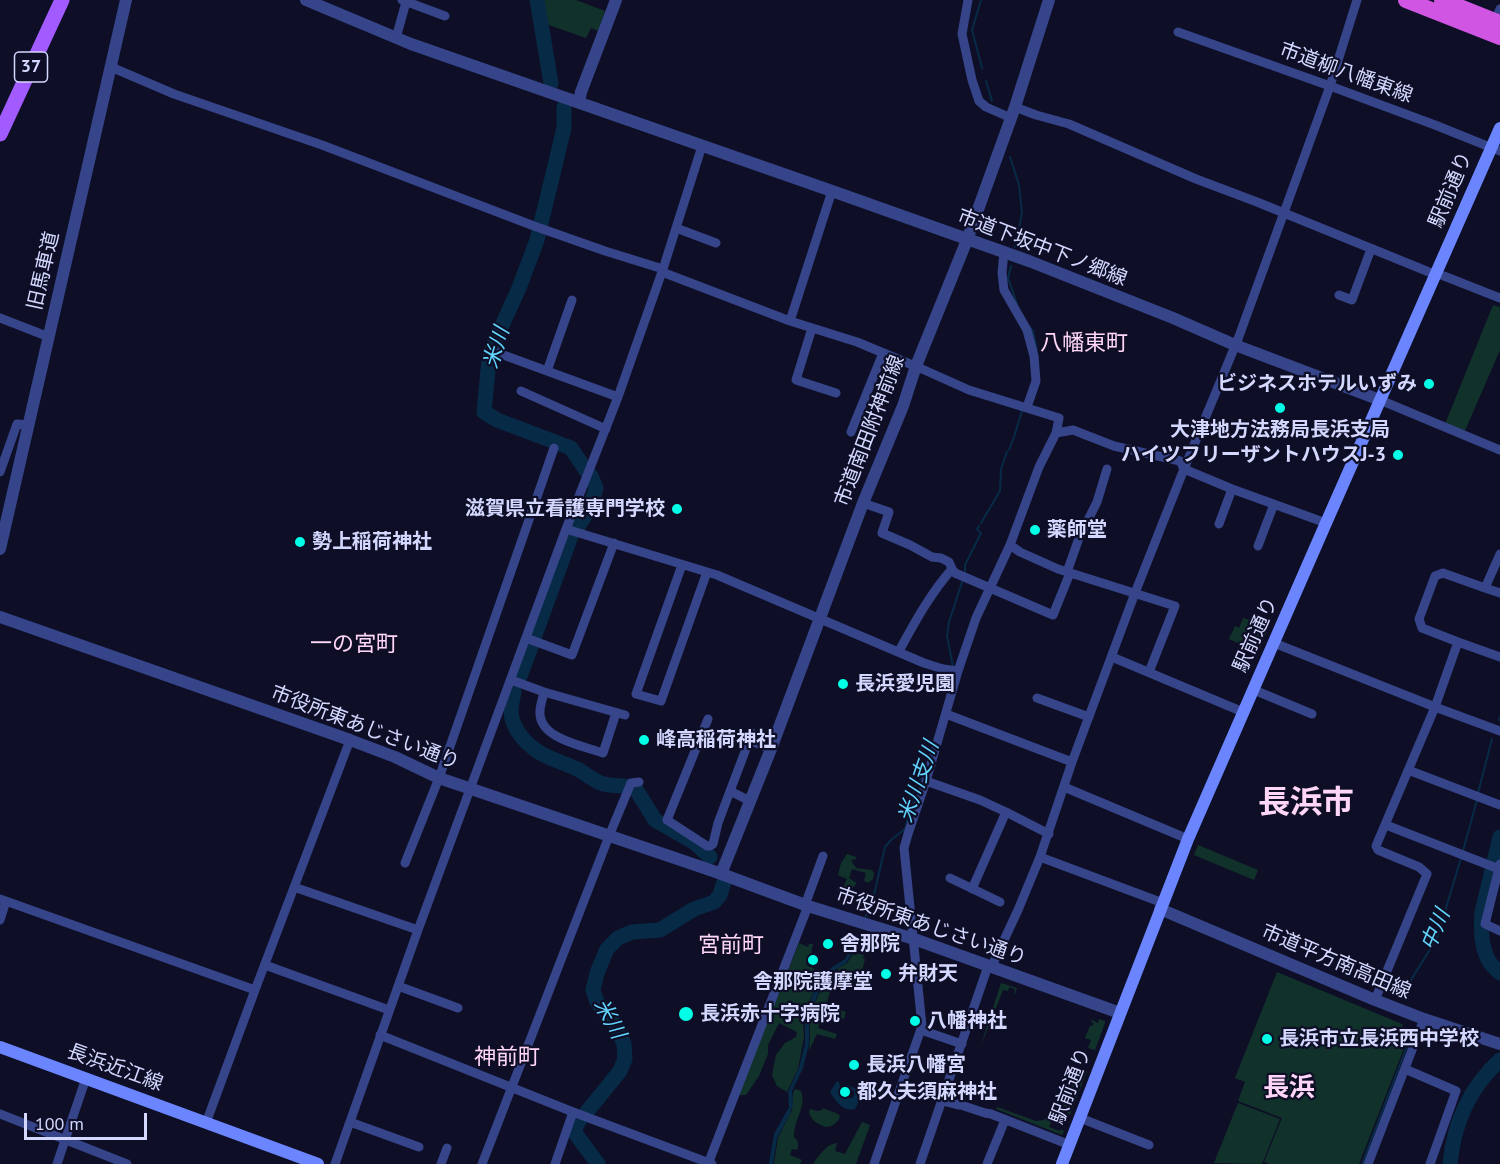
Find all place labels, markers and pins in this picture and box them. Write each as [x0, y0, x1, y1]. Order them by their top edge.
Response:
place label: ビジネスホテルいずみ [1217, 372, 1417, 396]
marker: ビジネスホテルいずみ [1422, 377, 1436, 391]
marker: 大津地方法務局長浜支局 [1273, 401, 1287, 415]
place label: 大津地方法務局長浜支局 [1170, 418, 1390, 442]
place label: ハイツフリーザントハウスJ-3 [1121, 443, 1386, 467]
marker: ハイツフリーザントハウスJ-3 [1391, 448, 1405, 462]
place label: 滋賀県立看護専門学校 [465, 497, 665, 521]
marker: 滋賀県立看護専門学校 [670, 502, 684, 516]
place label: 薬師堂 [1047, 518, 1107, 542]
marker: 薬師堂 [1028, 523, 1042, 537]
place label: 勢上稲荷神社 [312, 530, 432, 554]
marker: 勢上稲荷神社 [293, 535, 307, 549]
place label: 長浜愛児園 [855, 672, 955, 696]
marker: 長浜愛児園 [836, 677, 850, 691]
place label: 峰高稲荷神社 [656, 728, 776, 752]
marker: 峰高稲荷神社 [637, 733, 651, 747]
place label: 舎那院 [840, 932, 900, 956]
marker: 舎那院 [821, 937, 835, 951]
marker: 舎那院護摩堂 [806, 953, 820, 967]
place label: 弁財天 [898, 962, 958, 986]
marker: 弁財天 [879, 967, 893, 981]
place label: 舎那院護摩堂 [753, 970, 873, 994]
place label: 長浜赤十字病院 [700, 1002, 840, 1026]
marker: 長浜赤十字病院 [677, 1005, 695, 1023]
place label: 八幡神社 [927, 1009, 1007, 1033]
marker: 八幡神社 [908, 1014, 922, 1028]
place label: 長浜市立長浜西中学校 [1279, 1027, 1479, 1051]
marker: 長浜市立長浜西中学校 [1260, 1032, 1274, 1046]
place label: 長浜八幡宮 [866, 1053, 966, 1077]
marker: 長浜八幡宮 [847, 1058, 861, 1072]
place label: 都久夫須麻神社 [857, 1080, 997, 1104]
marker: 都久夫須麻神社 [838, 1085, 852, 1099]

